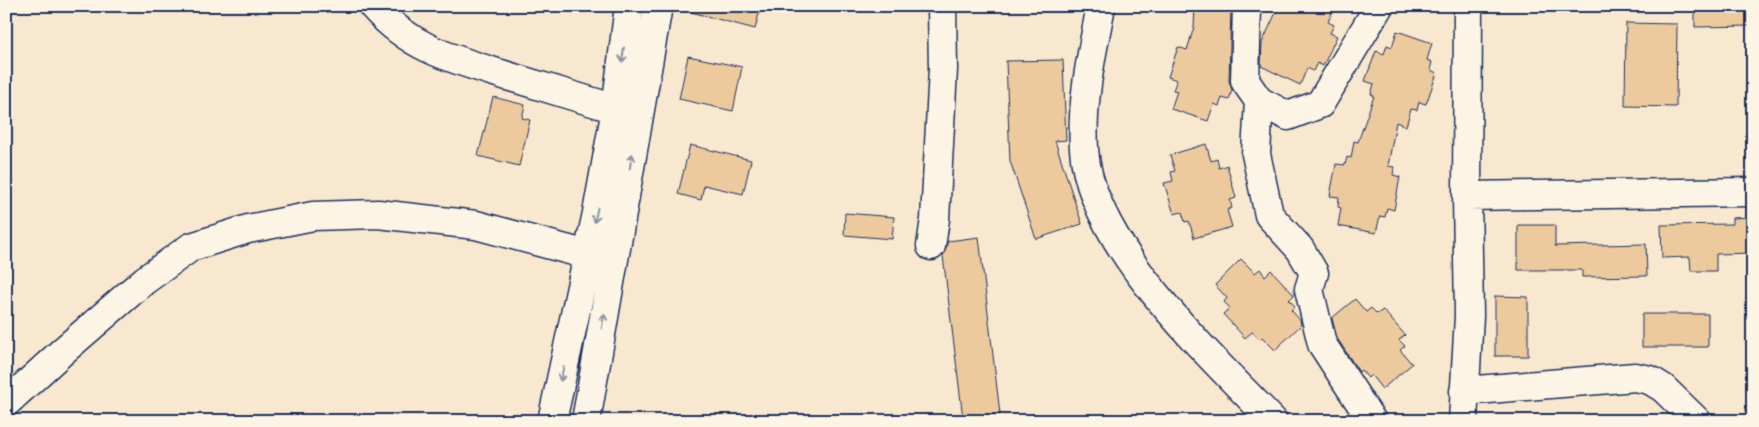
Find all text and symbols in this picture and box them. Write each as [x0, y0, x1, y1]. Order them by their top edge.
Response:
one-way arrow [618, 46, 628, 62]
one-way arrow [627, 153, 637, 169]
one-way arrow [591, 207, 601, 223]
one-way arrow [599, 313, 609, 329]
one-way arrow [557, 365, 566, 381]

